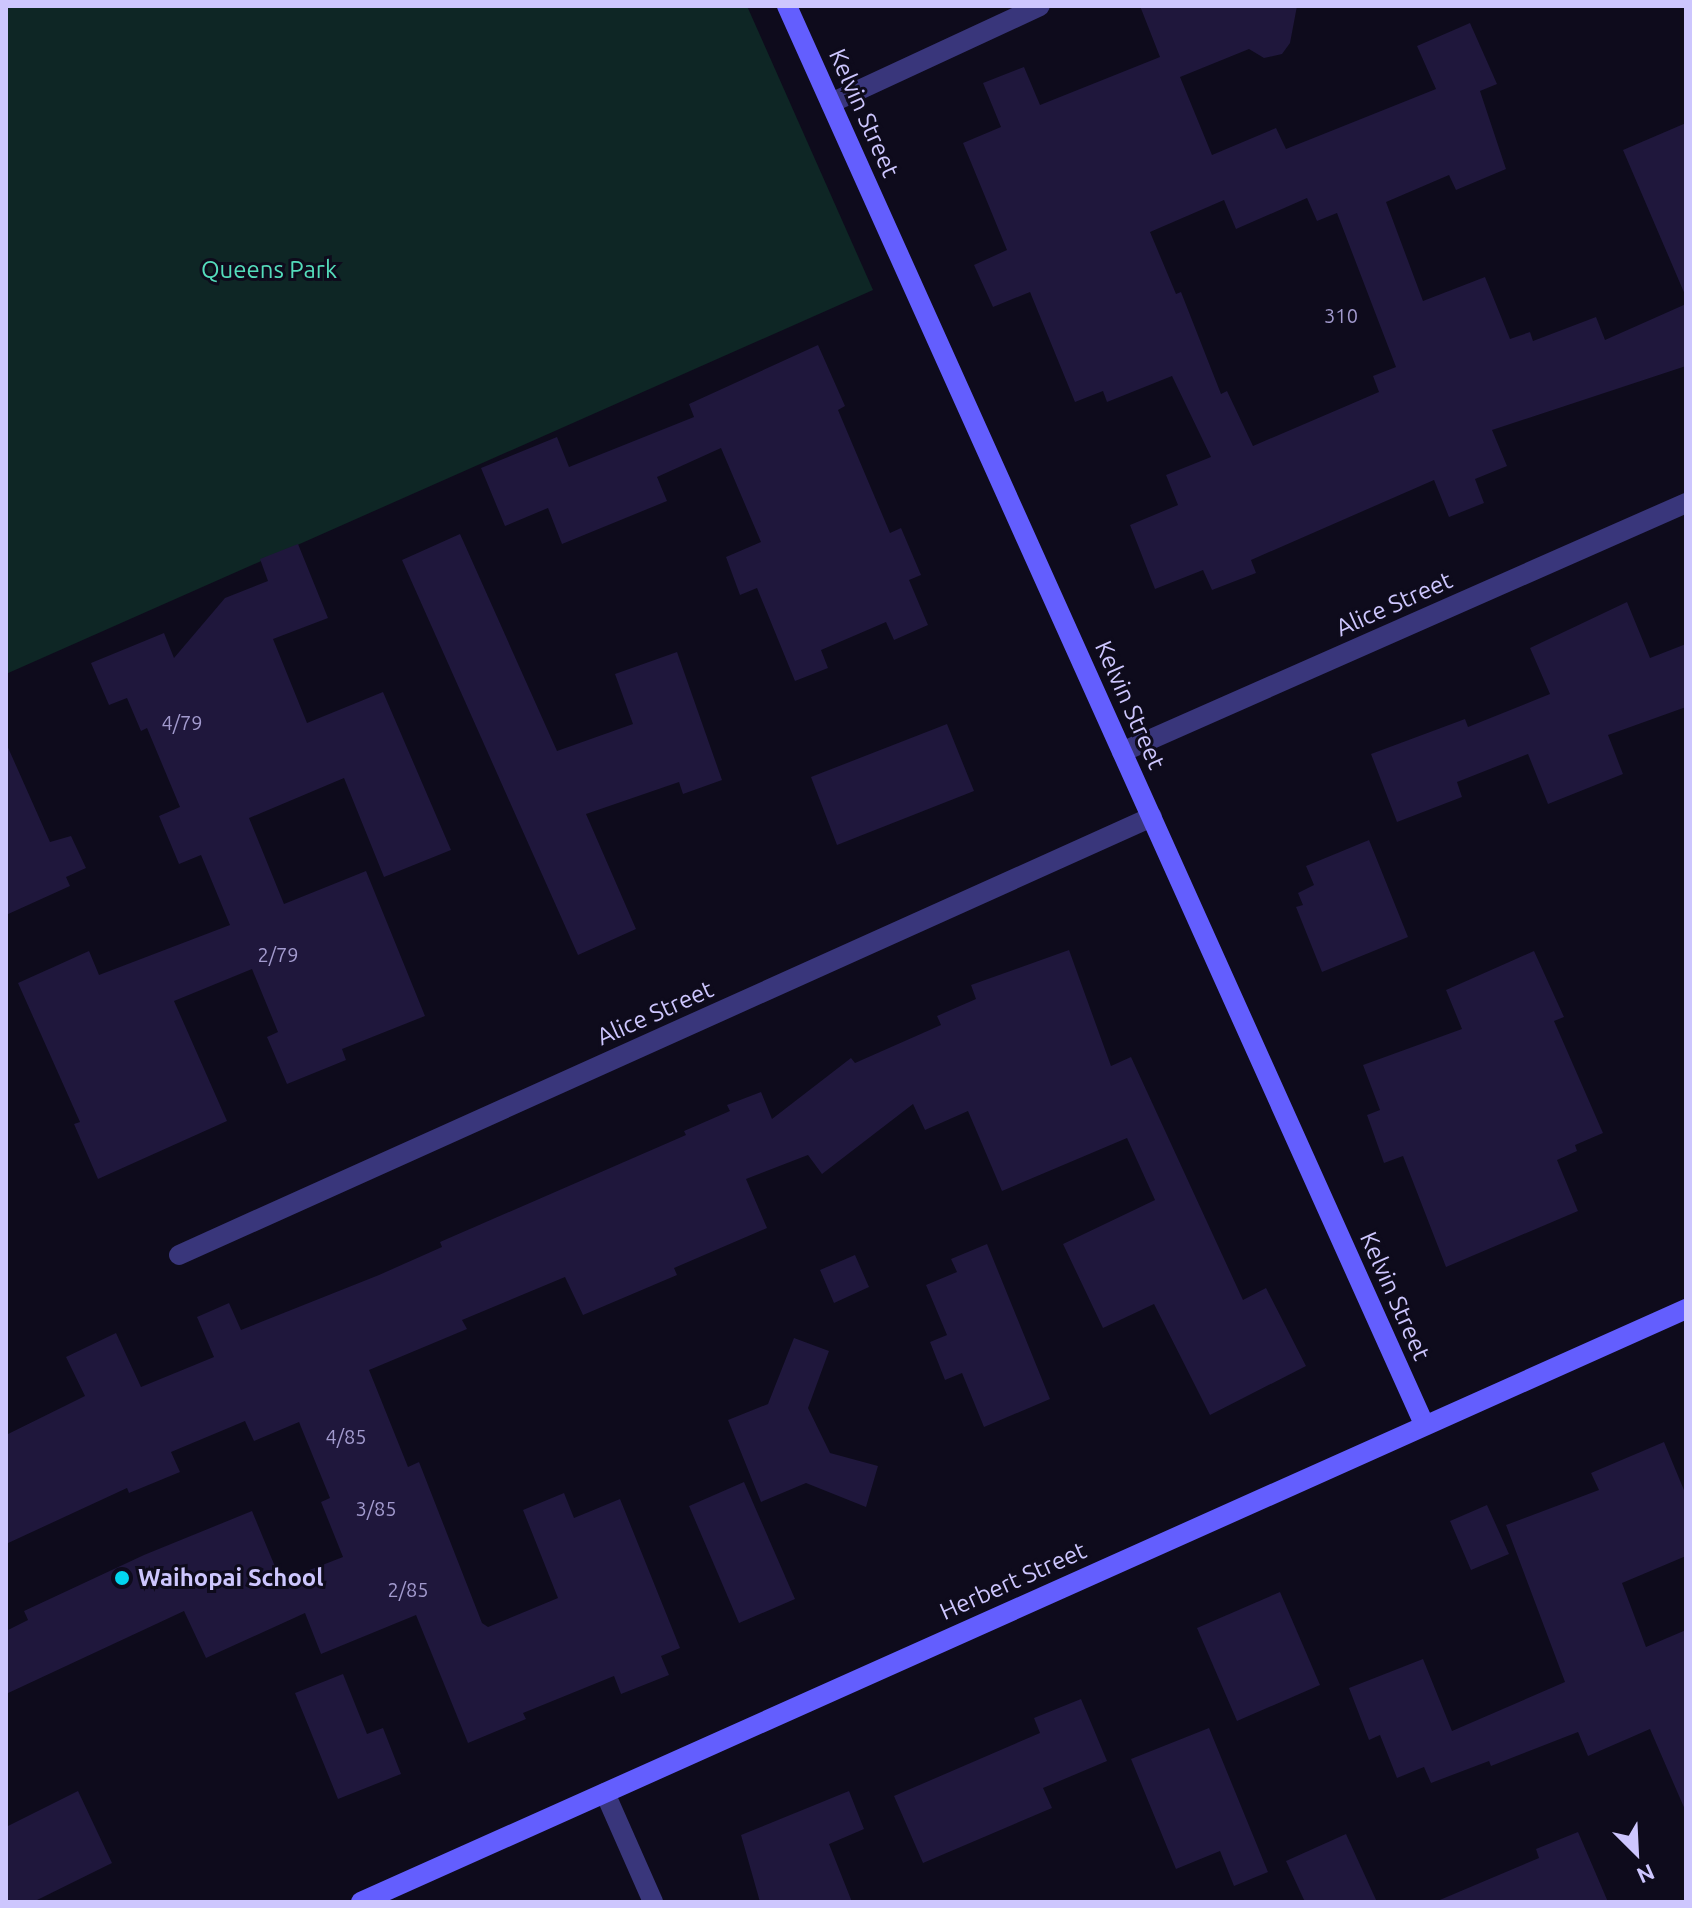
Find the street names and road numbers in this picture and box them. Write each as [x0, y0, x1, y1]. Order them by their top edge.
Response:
street label: Kelvin Street [823, 44, 905, 182]
street label: Alice Street [1331, 566, 1457, 642]
street label: Kelvin Street [1089, 636, 1171, 774]
street label: Alice Street [592, 975, 718, 1051]
street label: Kelvin Street [1354, 1227, 1436, 1365]
street label: Herbert Street [935, 1536, 1091, 1626]

